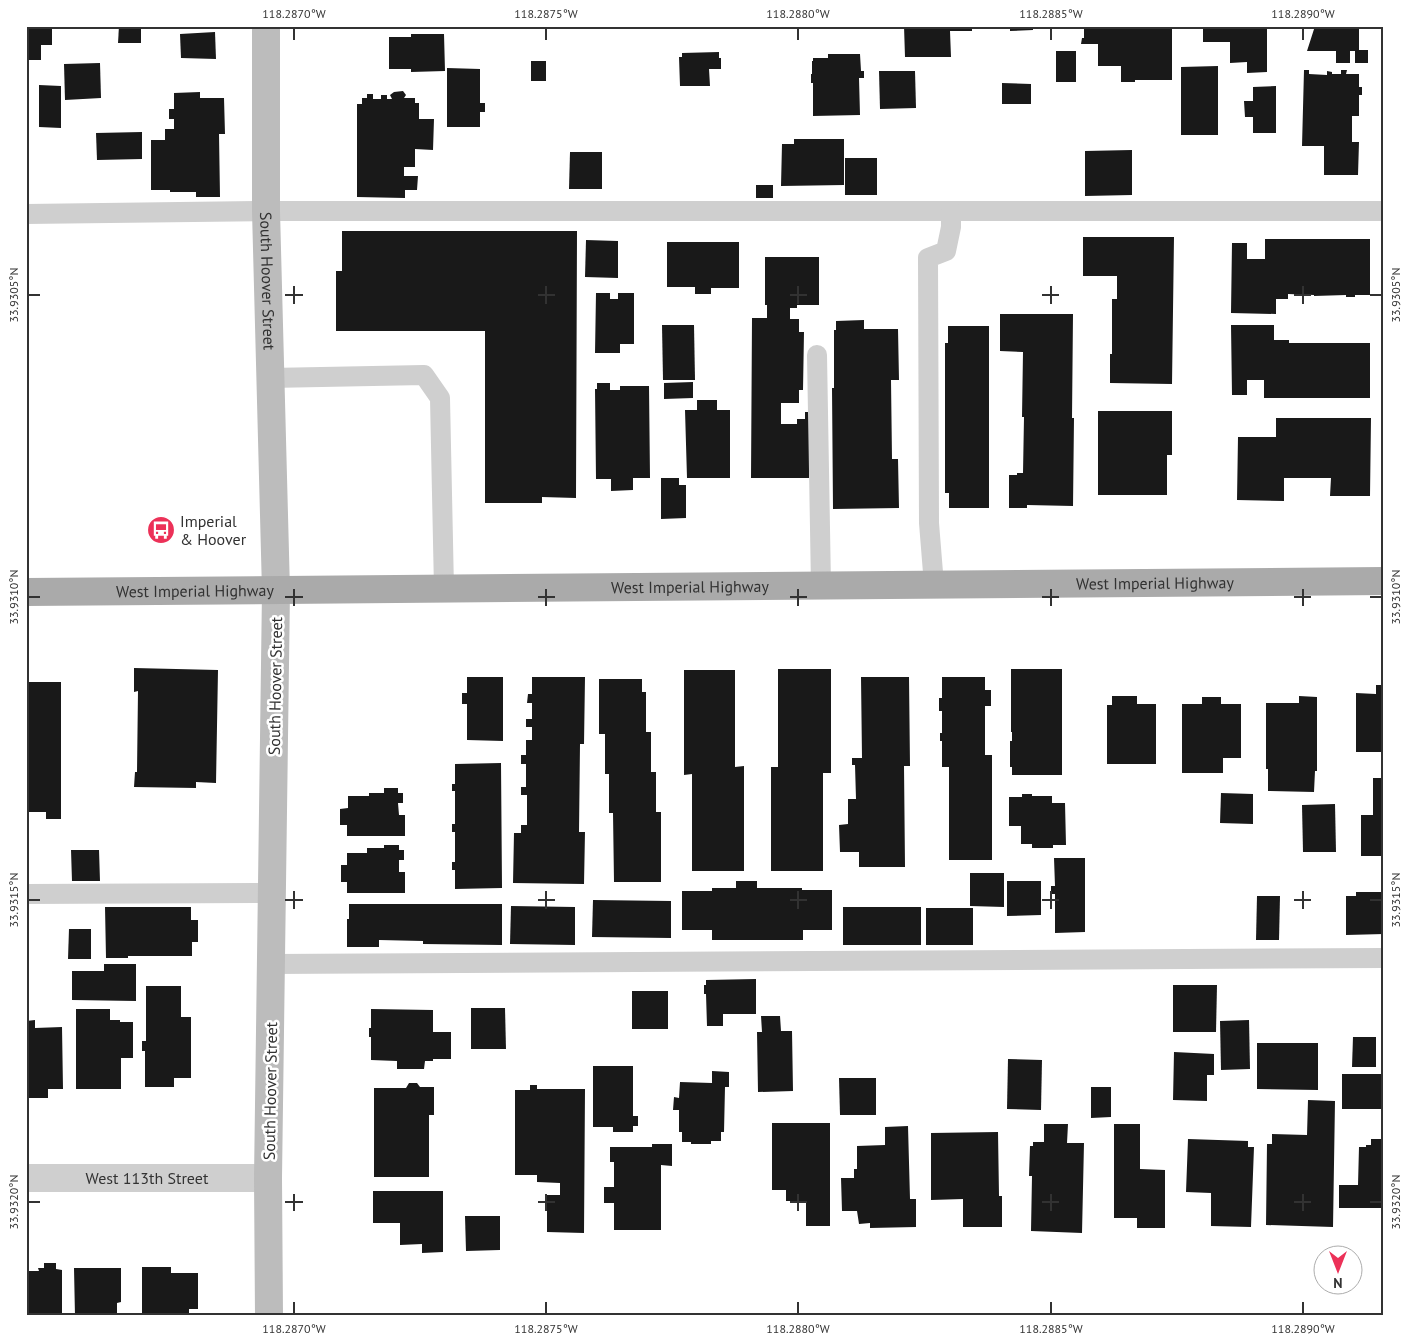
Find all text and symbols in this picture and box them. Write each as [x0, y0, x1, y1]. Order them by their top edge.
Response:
text: 118.2870°W [262, 6, 326, 21]
text: 118.2875°W [514, 6, 578, 21]
text: 118.2880°W [766, 6, 830, 21]
text: 118.2885°W [1019, 6, 1083, 21]
text: 118.2890°W [1271, 6, 1335, 21]
street label: South Hoover Street [256, 212, 280, 351]
text: 33.9305°N [6, 268, 21, 322]
text: 33.9305°N [1388, 268, 1403, 322]
place label: Imperial & Hoover [180, 511, 247, 549]
bus stop icon: Imperial & Hoover [146, 515, 176, 545]
text: 33.9310°N [6, 570, 21, 624]
text: 33.9310°N [1388, 570, 1403, 624]
street label: West Imperial Highway [1076, 572, 1235, 593]
street label: West Imperial Highway [611, 576, 770, 597]
street label: West Imperial Highway [116, 580, 275, 601]
street label: South Hoover Street [264, 616, 286, 755]
text: 33.9315°N [6, 873, 21, 927]
text: 33.9315°N [1388, 873, 1403, 927]
street label: South Hoover Street [259, 1021, 281, 1160]
street label: West 113th Street [86, 1168, 209, 1188]
text: 33.9320°N [6, 1175, 21, 1229]
text: 33.9320°N [1388, 1175, 1403, 1229]
north arrow [1312, 1244, 1362, 1294]
text: N [1333, 1274, 1343, 1292]
text: 118.2870°W [262, 1321, 326, 1336]
text: 118.2875°W [514, 1321, 578, 1336]
text: 118.2880°W [766, 1321, 830, 1336]
text: 118.2885°W [1019, 1321, 1083, 1336]
text: 118.2890°W [1271, 1321, 1335, 1336]

